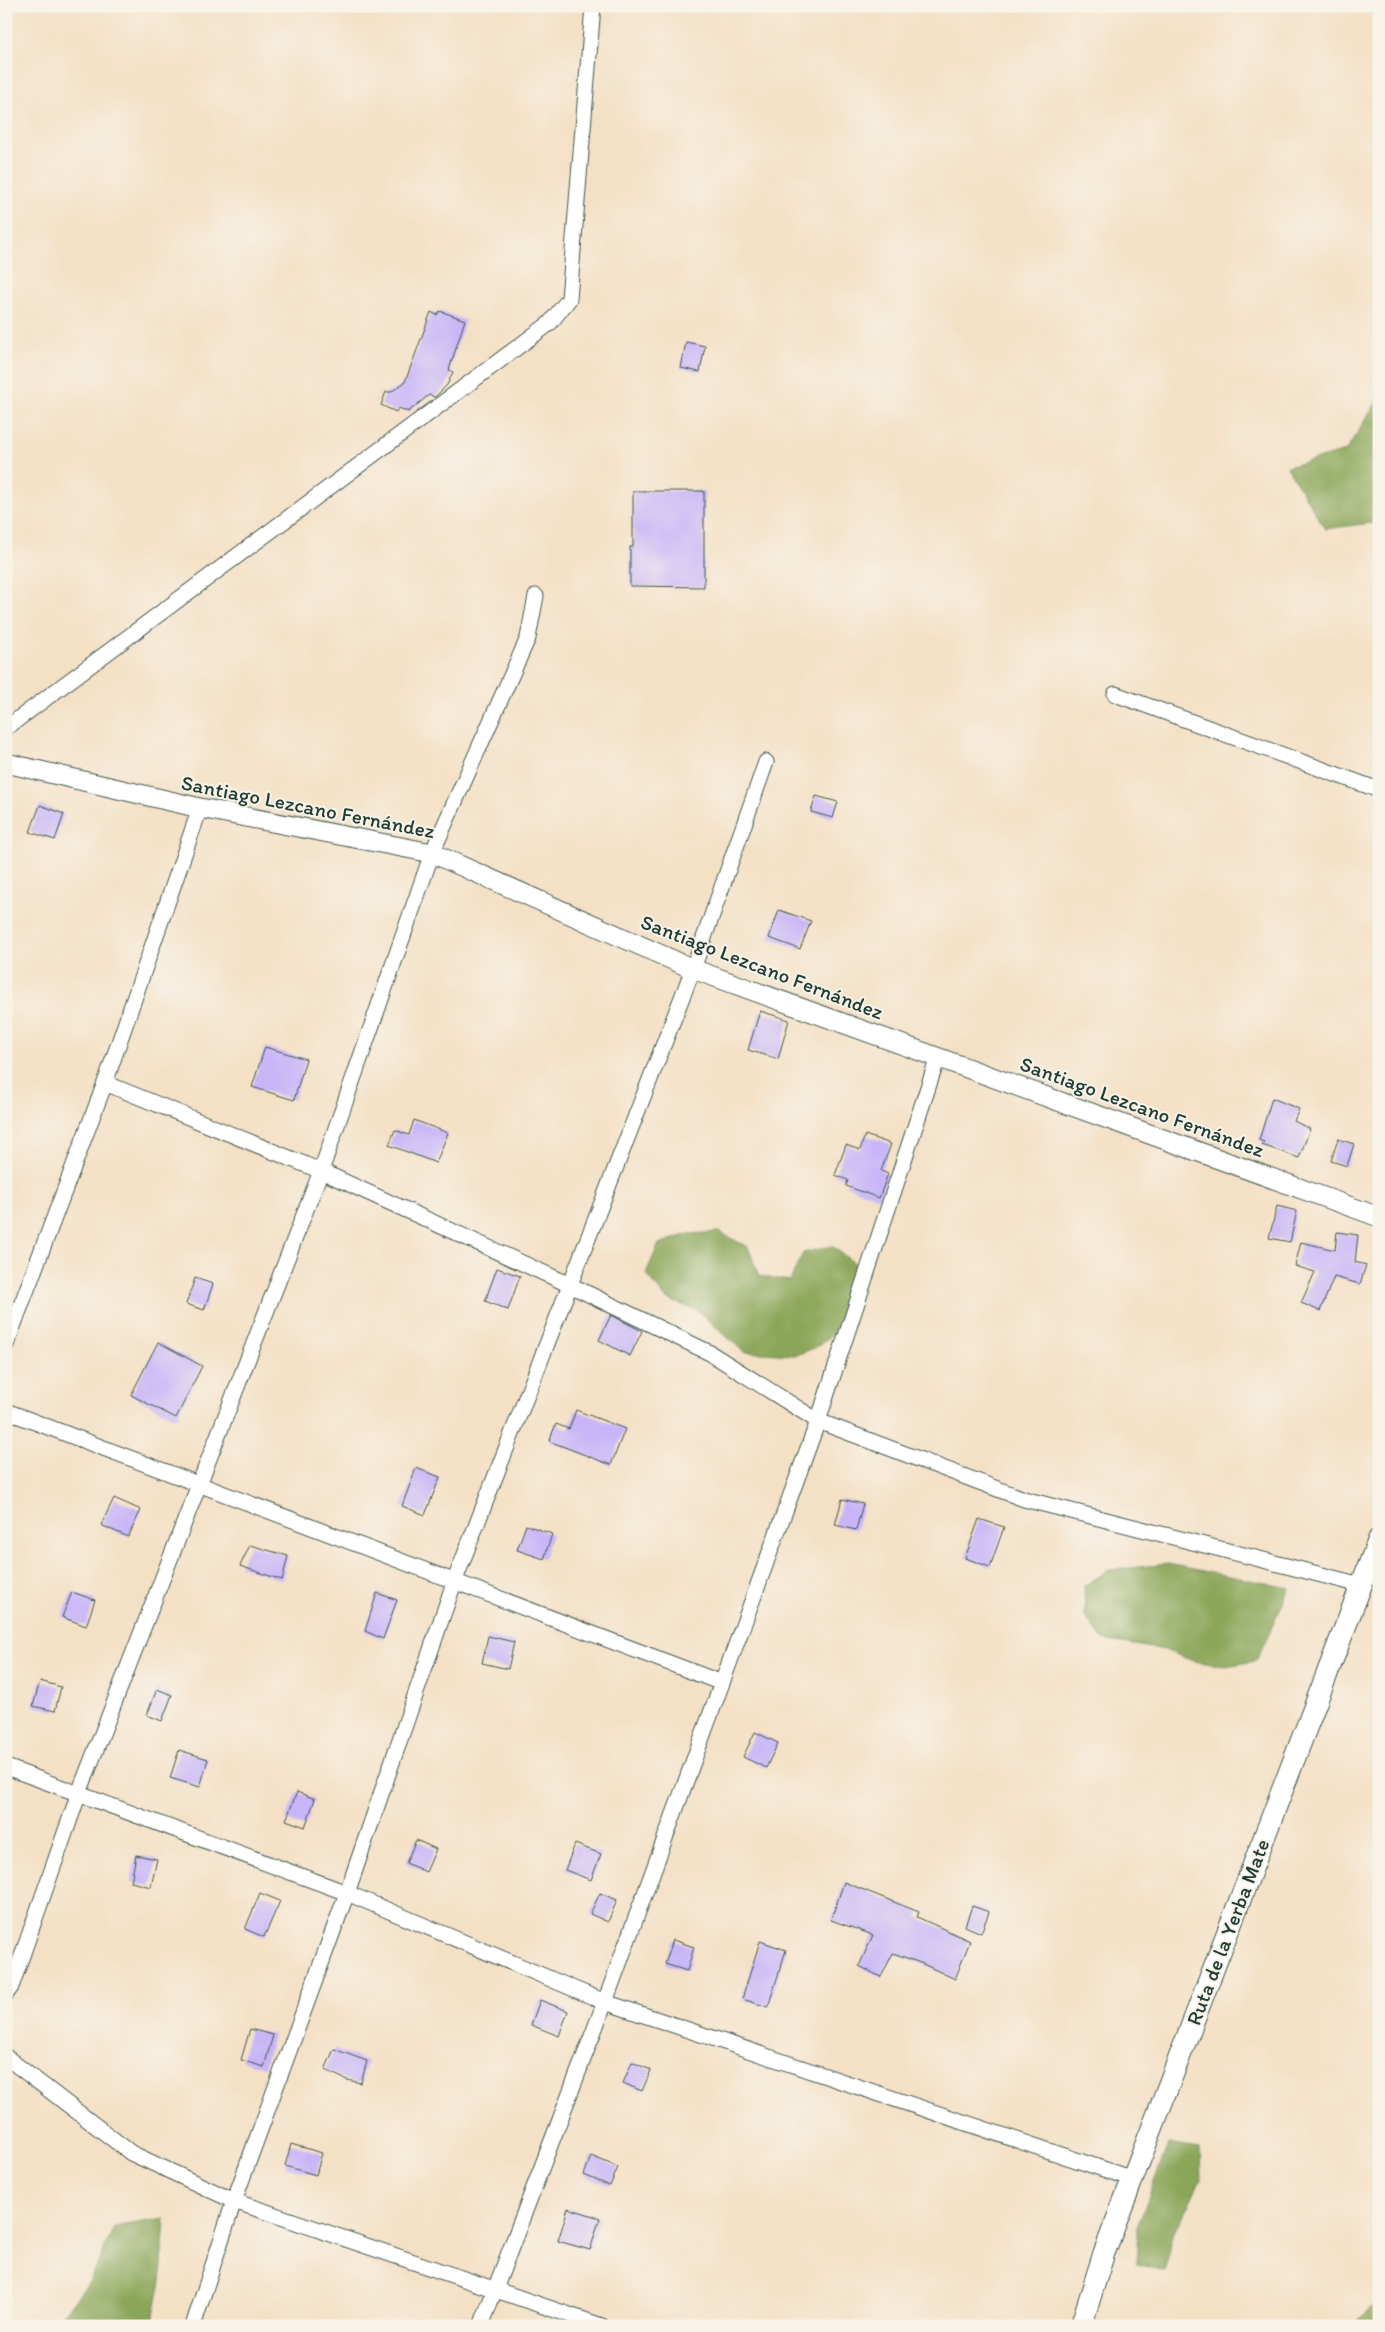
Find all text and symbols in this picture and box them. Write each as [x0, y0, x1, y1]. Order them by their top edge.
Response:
street label: Santiago Lezcano Fernández [179, 770, 437, 843]
street label: Santiago Lezcano Fernández [637, 909, 887, 1025]
street label: Santiago Lezcano Fernández [1017, 1051, 1268, 1162]
street label: Ruta de la Yerba Mate [1180, 1835, 1275, 2028]

